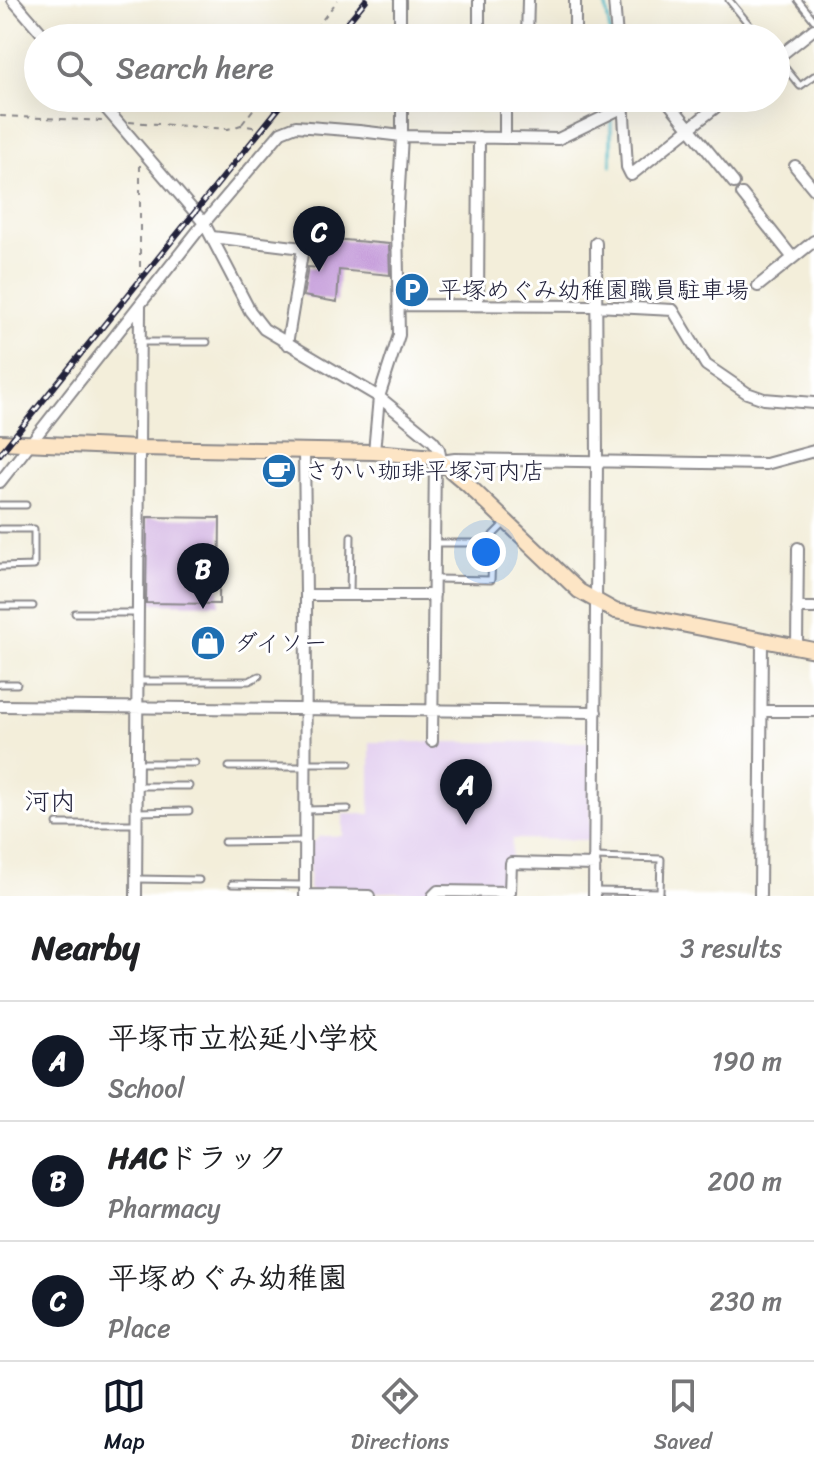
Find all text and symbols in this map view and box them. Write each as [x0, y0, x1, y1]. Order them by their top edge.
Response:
search box [24, 24, 790, 112]
text: Search here [116, 41, 274, 95]
icon: search [52, 46, 96, 90]
pin: C [293, 206, 345, 272]
place label: 平塚めぐみ幼稚園職員駐車場 [438, 269, 749, 311]
parking icon: 平塚めぐみ幼稚園職員駐車場 [393, 271, 431, 309]
place label: さかい珈琲平塚河内店 [305, 450, 545, 492]
cafe icon: さかい珈琲平塚河内店 [260, 452, 298, 490]
your location [466, 532, 506, 572]
pin: B [177, 543, 229, 609]
place label: ダイソー [234, 622, 328, 664]
shop icon: ダイソー [189, 624, 227, 662]
pin: A [440, 759, 492, 825]
district label: 河内 [24, 778, 76, 824]
text: Nearby [32, 918, 140, 978]
text: 3 results [680, 925, 782, 971]
text: 平塚市立松延小学校 [108, 1011, 378, 1065]
text: A [49, 1038, 67, 1084]
text: 190 m [712, 1038, 782, 1084]
text: School [108, 1065, 185, 1111]
text: HACドラック [108, 1131, 288, 1185]
text: B [50, 1158, 66, 1204]
text: 200 m [707, 1158, 782, 1204]
text: Pharmacy [108, 1185, 221, 1231]
text: 平塚めぐみ幼稚園 [108, 1251, 347, 1305]
text: C [50, 1278, 66, 1324]
text: 230 m [710, 1278, 782, 1324]
text: Place [108, 1305, 171, 1351]
tab: Map [102, 1374, 146, 1461]
tab: Directions [351, 1374, 449, 1461]
tab: Saved [654, 1374, 712, 1461]

